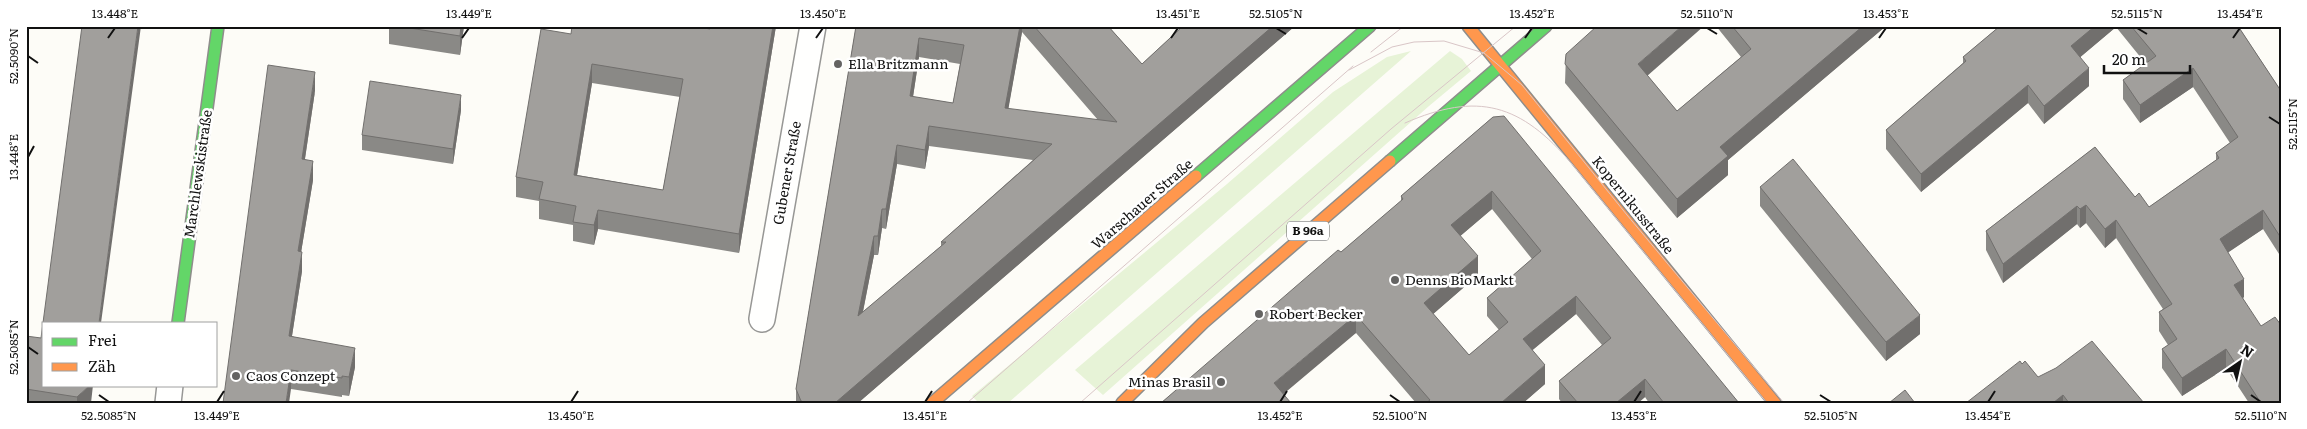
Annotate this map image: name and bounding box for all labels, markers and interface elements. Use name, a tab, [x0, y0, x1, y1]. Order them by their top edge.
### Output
text: 13.448°E	[92, 4, 139, 22]
text: 13.449°E	[446, 4, 492, 22]
text: 13.450°E	[800, 4, 846, 22]
text: 13.451°E	[1156, 4, 1200, 22]
text: 52.5105°N	[1249, 4, 1303, 22]
text: 13.452°E	[1509, 4, 1555, 22]
text: 52.5110°N	[1681, 4, 1733, 22]
text: 13.453°E	[1863, 4, 1909, 22]
text: 52.5115°N	[2111, 4, 2163, 22]
text: 13.454°E	[2217, 4, 2263, 22]
text: 52.5090°N	[4, 28, 22, 84]
scale bar	[2104, 42, 2191, 74]
text: 20 m	[2112, 47, 2146, 70]
place label: Ella Britzmann	[848, 53, 949, 73]
marker: Ella Britzmann	[832, 58, 844, 70]
text: 52.5115°N	[2283, 98, 2301, 150]
street label: Marchlewskistraße	[178, 108, 216, 239]
street label: Gubener Straße	[767, 119, 805, 226]
text: 13.448°E	[4, 133, 22, 180]
street label: Kopernikusstraße	[1588, 151, 1680, 258]
street label: Warschauer Straße	[1086, 153, 1196, 253]
road number: B 96a	[1287, 222, 1329, 240]
place label: Denns BioMarkt	[1405, 269, 1514, 289]
marker: Denns BioMarkt	[1389, 274, 1401, 286]
place label: Robert Becker	[1269, 303, 1363, 323]
marker: Robert Becker	[1253, 308, 1265, 320]
text: 52.5085°N	[4, 319, 22, 375]
legend	[42, 322, 218, 386]
text: Frei	[88, 328, 117, 351]
north arrow	[2214, 336, 2264, 386]
text: N	[2237, 339, 2258, 362]
text: Zäh	[88, 354, 116, 377]
place label: Caos Conzept	[246, 365, 336, 385]
marker: Caos Conzept	[230, 370, 242, 382]
place label: Minas Brasil	[1128, 371, 1211, 391]
marker: Minas Brasil	[1215, 376, 1227, 388]
text: 52.5085°N	[81, 406, 137, 424]
text: 13.449°E	[194, 406, 240, 424]
text: 13.450°E	[548, 406, 594, 424]
text: 13.451°E	[903, 406, 947, 424]
text: 13.452°E	[1257, 406, 1303, 424]
text: 52.5100°N	[1373, 406, 1427, 424]
text: 13.453°E	[1611, 406, 1657, 424]
text: 52.5105°N	[1804, 406, 1858, 424]
text: 13.454°E	[1965, 406, 2011, 424]
text: 52.5110°N	[2235, 406, 2287, 424]

